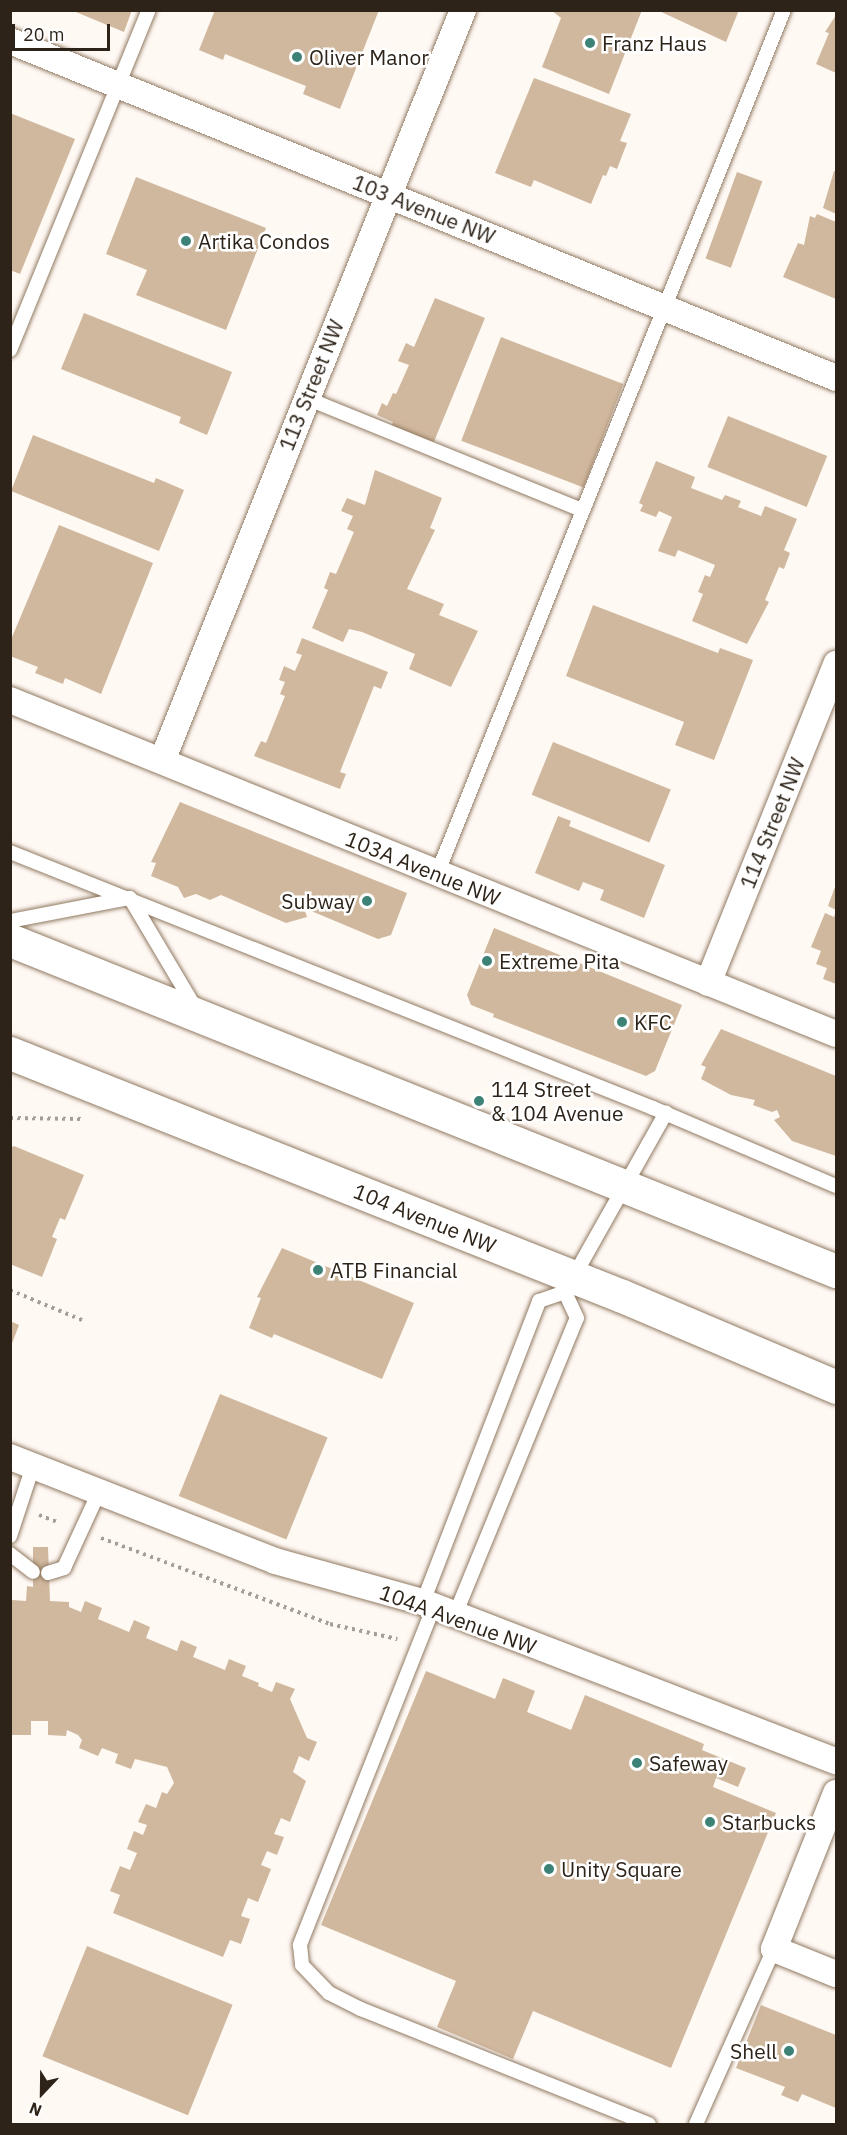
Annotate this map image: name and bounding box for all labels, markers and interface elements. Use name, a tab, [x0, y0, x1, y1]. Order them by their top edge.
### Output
scale bar	[15, 12, 112, 50]
text: 20 m	[23, 23, 65, 46]
place label: Franz Haus	[602, 30, 707, 56]
marker: Franz Haus	[583, 36, 597, 50]
place label: Oliver Manor	[309, 44, 429, 70]
marker: Oliver Manor	[290, 50, 304, 64]
street label: 103 Avenue NW	[349, 169, 499, 249]
place label: Artika Condos	[198, 228, 330, 254]
marker: Artika Condos	[179, 234, 193, 248]
street label: 113 Street NW	[273, 316, 349, 454]
street label: 114 Street NW	[734, 754, 810, 892]
street label: 103A Avenue NW	[342, 825, 504, 911]
place label: Subway	[281, 888, 355, 914]
marker: Subway	[360, 894, 374, 908]
place label: Extreme Pita	[499, 948, 620, 974]
marker: Extreme Pita	[480, 954, 494, 968]
place label: KFC	[634, 1009, 672, 1035]
marker: KFC	[615, 1015, 629, 1029]
place label: 114 Street & 104 Avenue	[491, 1076, 623, 1126]
marker: 114 Street & 104 Avenue	[472, 1094, 486, 1108]
street label: 104 Avenue NW	[350, 1178, 500, 1258]
place label: ATB Financial	[330, 1257, 458, 1283]
marker: ATB Financial	[311, 1263, 325, 1277]
street label: 104A Avenue NW	[376, 1579, 540, 1659]
place label: Safeway	[649, 1750, 728, 1776]
marker: Safeway	[630, 1756, 644, 1770]
place label: Starbucks	[722, 1809, 816, 1835]
marker: Starbucks	[703, 1815, 717, 1829]
place label: Unity Square	[561, 1856, 682, 1882]
marker: Unity Square	[542, 1862, 556, 1876]
place label: Shell	[730, 2038, 777, 2064]
marker: Shell	[782, 2044, 796, 2058]
north arrow	[12, 2063, 72, 2123]
text: N	[26, 2098, 44, 2121]

